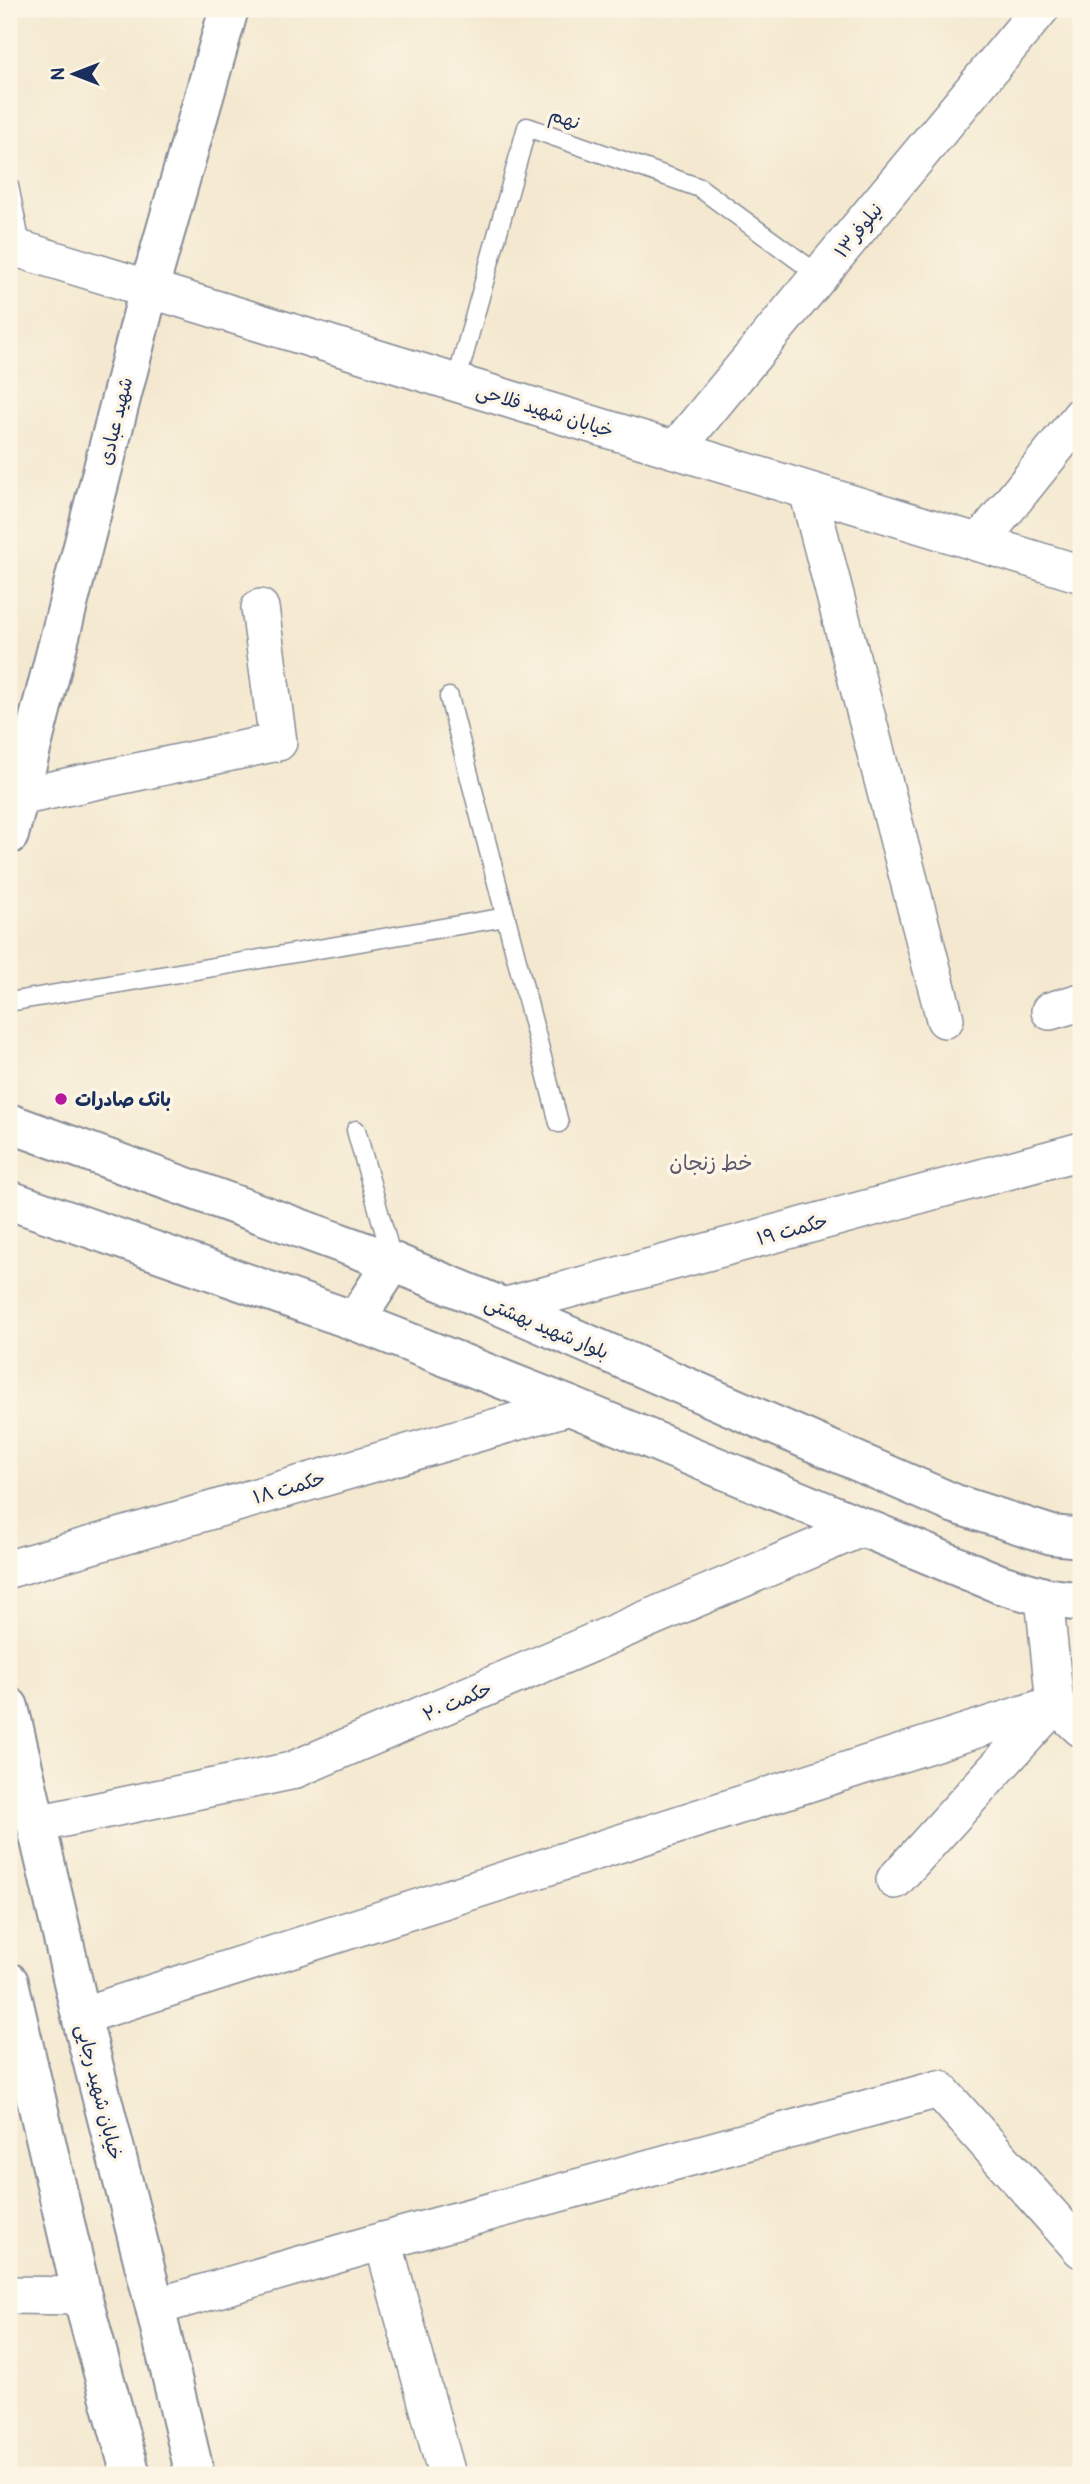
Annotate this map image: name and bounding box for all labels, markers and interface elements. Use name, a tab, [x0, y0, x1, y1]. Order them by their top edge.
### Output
north arrow	[38, 38, 108, 108]
text: N	[46, 67, 70, 80]
street label: نهم	[545, 103, 583, 137]
street label: نیلوفر۱۳	[829, 198, 888, 263]
street label: شهید عبادی	[93, 375, 138, 468]
street label: خیابان شهید فلاحی	[473, 379, 616, 443]
place label: بانک صادرات	[75, 1088, 171, 1112]
marker: بانک صادرات	[53, 1091, 69, 1107]
district label: خط زنجان	[669, 1150, 753, 1177]
street label: حکمت ۱۹	[754, 1209, 830, 1251]
street label: بلوار شهید بهشتی	[481, 1291, 612, 1365]
street label: حکمت ۱۸	[250, 1466, 328, 1510]
street label: حکمت ۲۰	[419, 1677, 496, 1727]
street label: خیابان شهید رجایی	[71, 2022, 128, 2163]

